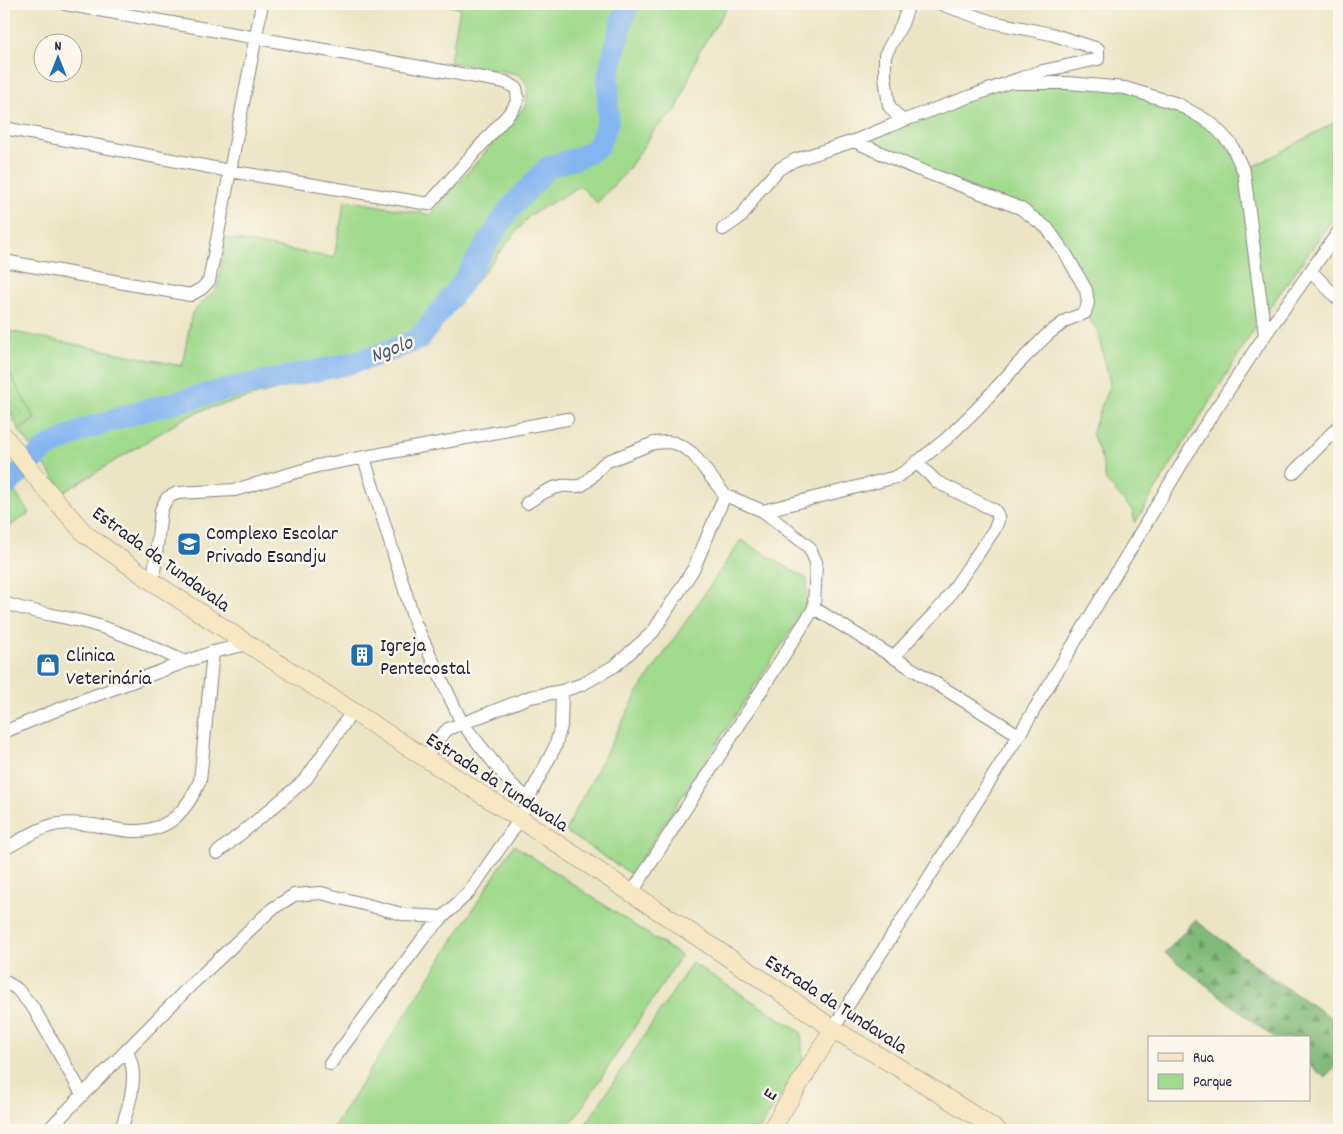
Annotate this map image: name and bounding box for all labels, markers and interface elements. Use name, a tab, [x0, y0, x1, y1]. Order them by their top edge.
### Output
north arrow	[32, 32, 82, 82]
text: N	[55, 37, 62, 57]
water label: Ngolo	[367, 328, 419, 373]
street label: Estrada da Tundavala	[85, 501, 236, 621]
place label: Complexo Escolar Privado Esandju	[206, 521, 339, 572]
school or university icon: Complexo Escolar Privado Esandju	[176, 531, 202, 557]
place label: Igreja Pentecostal	[380, 633, 470, 684]
building icon: Igreja Pentecostal	[349, 642, 375, 668]
place label: Clinica Veterinária	[66, 643, 152, 694]
shop icon: Clinica Veterinária	[35, 652, 61, 678]
street label: Estrada da Tundavala	[420, 727, 574, 840]
street label: Estrada da Tundavala	[759, 949, 913, 1062]
legend	[1148, 1036, 1310, 1102]
text: Rua	[1193, 1048, 1215, 1070]
text: Parque	[1193, 1072, 1233, 1094]
street label: E	[757, 1084, 786, 1107]

